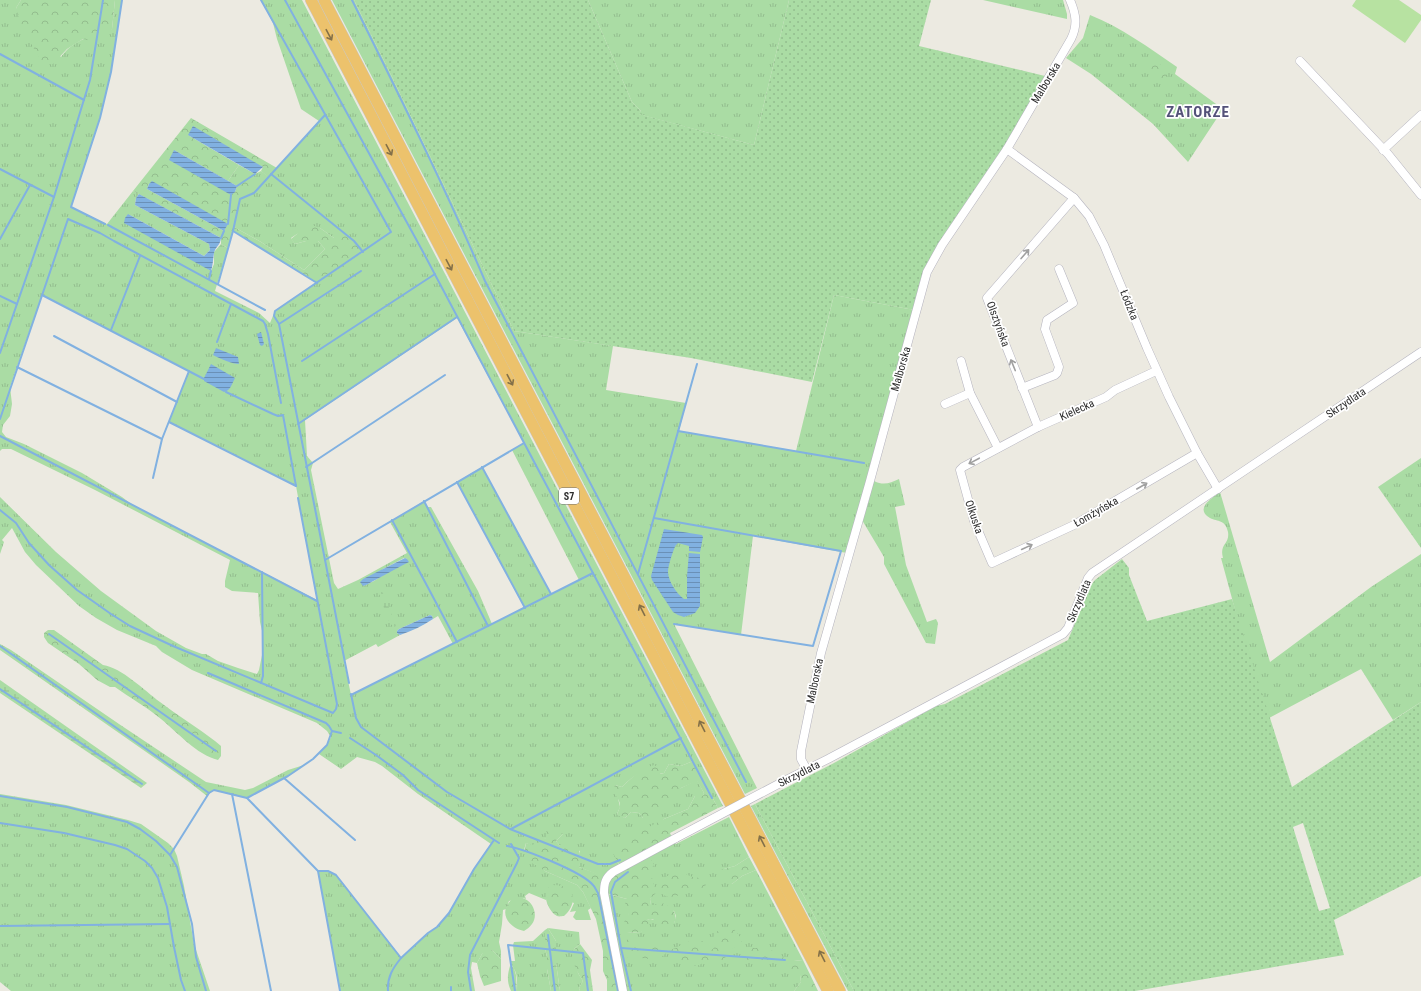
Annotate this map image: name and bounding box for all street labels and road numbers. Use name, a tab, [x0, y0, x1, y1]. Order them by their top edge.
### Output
street label: Malborska	[1029, 60, 1063, 106]
street label: Łódzka	[1117, 288, 1141, 322]
street label: Olsztyńska	[984, 300, 1012, 348]
street label: Malborska	[888, 345, 914, 393]
street label: Skrzydlata	[1324, 385, 1368, 421]
street label: Kielecka	[1058, 397, 1096, 423]
road number: S7	[559, 488, 579, 504]
street label: Łomżyńska	[1072, 494, 1120, 530]
street label: Olkuska	[962, 498, 986, 536]
street label: Skrzydlata	[1064, 578, 1094, 624]
street label: Malborska	[804, 657, 826, 705]
street label: Skrzydlata	[776, 758, 822, 790]

